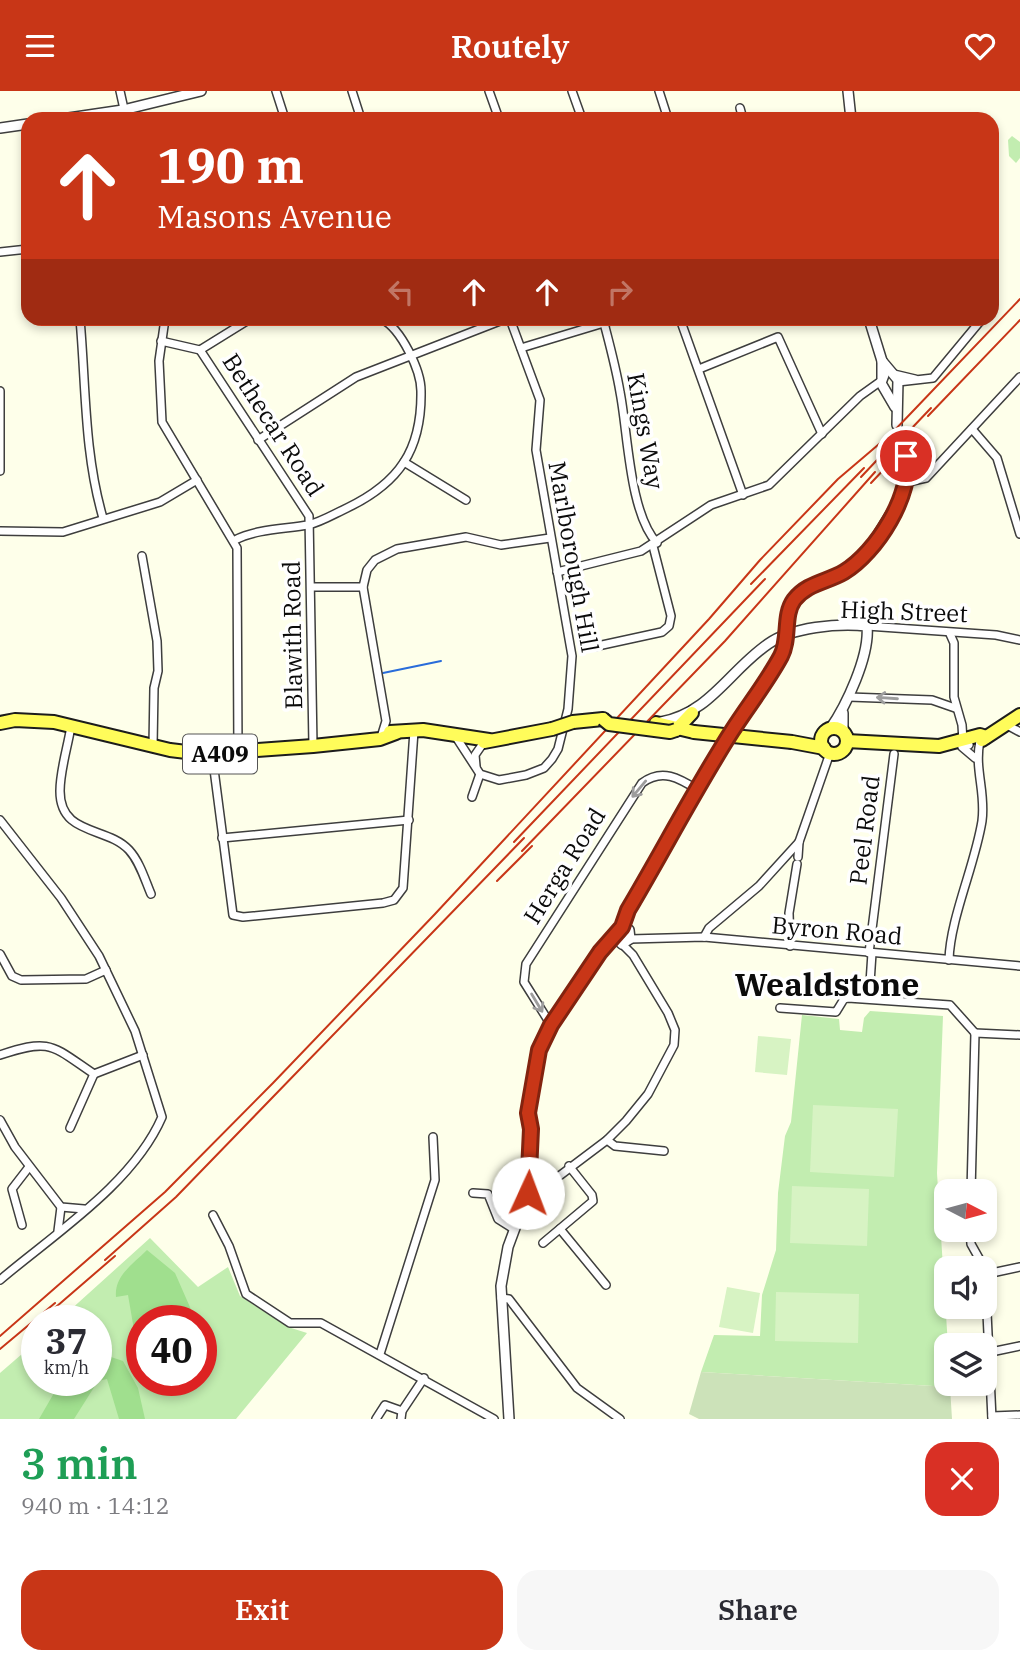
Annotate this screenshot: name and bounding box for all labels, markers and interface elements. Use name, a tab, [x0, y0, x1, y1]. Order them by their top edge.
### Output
text: Routely	[451, 25, 569, 67]
icon: menu	[21, 27, 59, 65]
icon: heart	[961, 27, 999, 65]
text: 190 m	[157, 133, 304, 196]
icon: ahead	[42, 140, 133, 231]
text: Masons Avenue	[157, 195, 392, 237]
icon: left	[382, 273, 420, 311]
icon: ahead	[455, 273, 493, 311]
icon: ahead	[528, 273, 566, 311]
icon: right	[601, 273, 639, 311]
street label: Bethecar Road	[216, 347, 332, 502]
street label: Kings Way	[620, 370, 672, 492]
pin	[876, 426, 936, 486]
icon: arrive	[887, 437, 925, 475]
street label: Marlborough Hill	[541, 459, 607, 655]
street label: Blawith Road	[275, 560, 309, 710]
street label: High Street	[840, 593, 968, 629]
one-way arrow	[876, 691, 899, 704]
road number: A409	[183, 734, 257, 773]
street label: Peel Road	[841, 773, 887, 887]
one-way arrow	[631, 780, 647, 798]
street label: Herga Road	[516, 801, 613, 930]
street label: Byron Road	[770, 908, 904, 952]
district label: Wealdstone	[735, 963, 919, 1005]
one-way arrow	[531, 993, 545, 1013]
position arrow	[491, 1156, 565, 1230]
north arrow	[934, 1179, 998, 1243]
map controls	[934, 1179, 997, 1396]
button: sound	[934, 1256, 997, 1319]
speed limit sign: 40	[126, 1305, 217, 1396]
text: 37	[45, 1318, 88, 1364]
button: layers	[934, 1333, 997, 1396]
text: km/h	[44, 1356, 89, 1379]
text: 3 min	[21, 1436, 138, 1491]
button: close	[925, 1442, 999, 1516]
text: 940 m · 14:12	[21, 1490, 170, 1520]
button: Exit	[21, 1570, 503, 1650]
button: Share	[517, 1570, 999, 1650]

